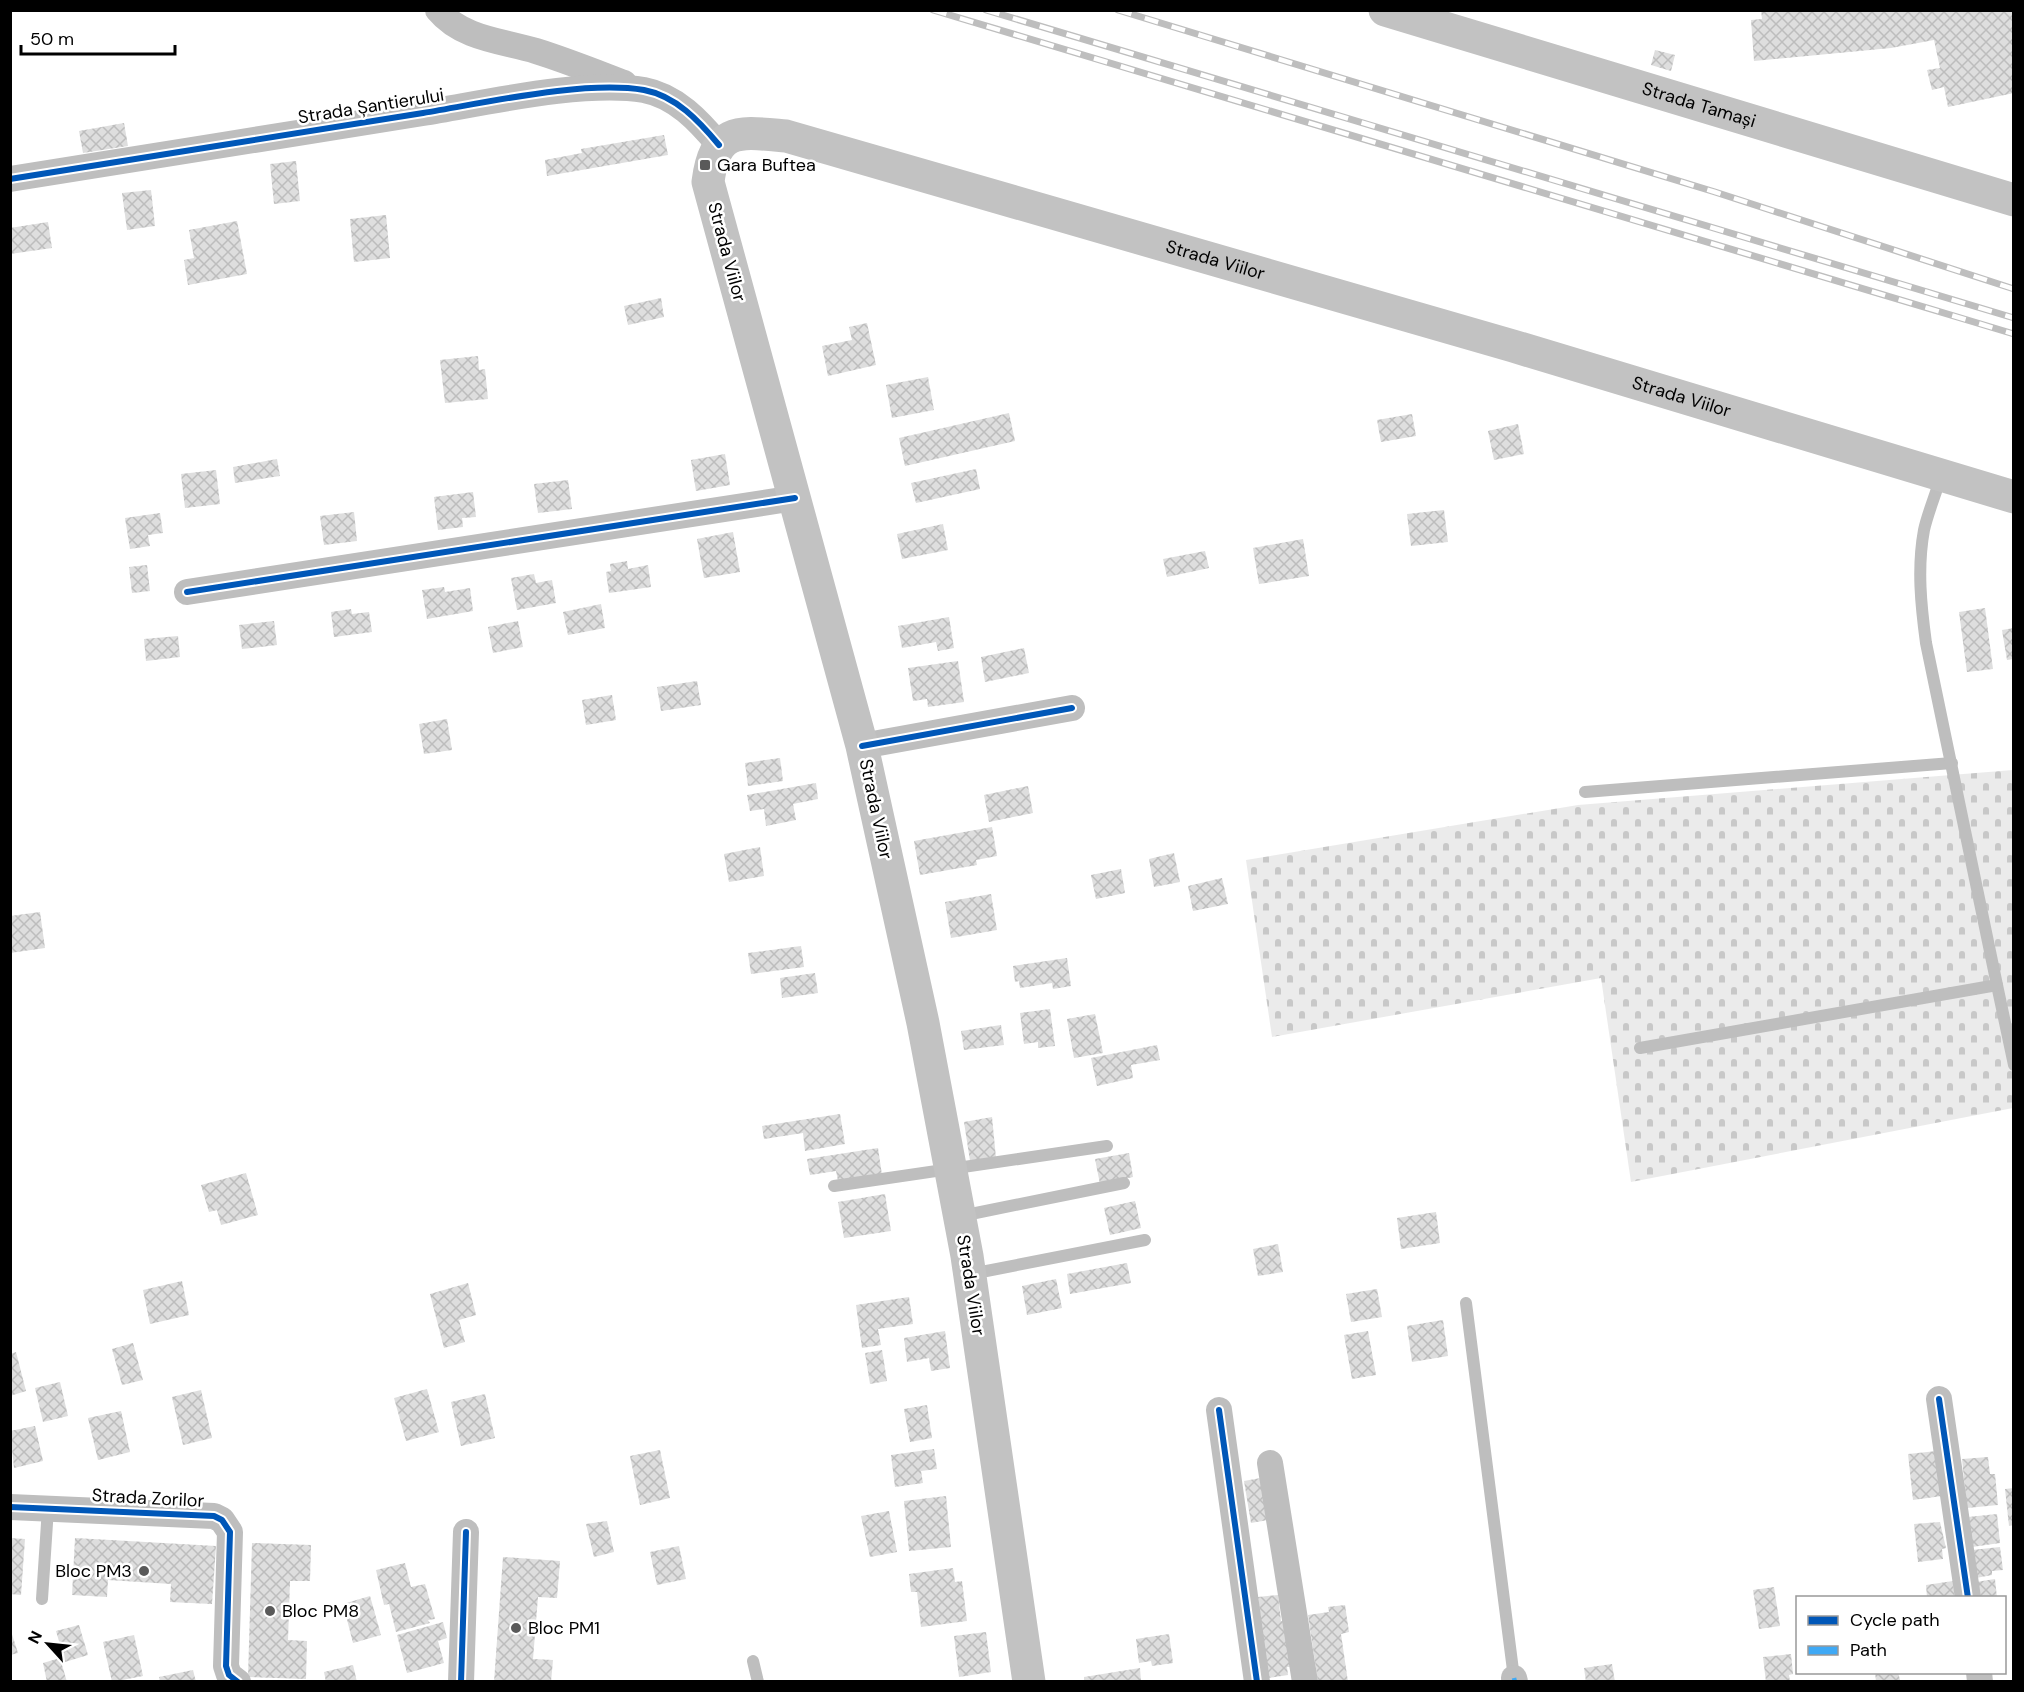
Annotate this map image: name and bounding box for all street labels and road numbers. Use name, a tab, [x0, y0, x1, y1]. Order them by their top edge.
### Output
street label: Strada Tamași	[1639, 76, 1759, 133]
street label: Strada Șantierului	[296, 83, 446, 129]
street label: Strada Viilor	[702, 200, 752, 305]
street label: Strada Viilor	[1163, 234, 1268, 286]
street label: Strada Viilor	[1629, 371, 1734, 423]
street label: Strada Viilor	[854, 757, 898, 862]
street label: Strada Viilor	[951, 1233, 991, 1338]
street label: Strada Zorilor	[91, 1483, 205, 1513]

